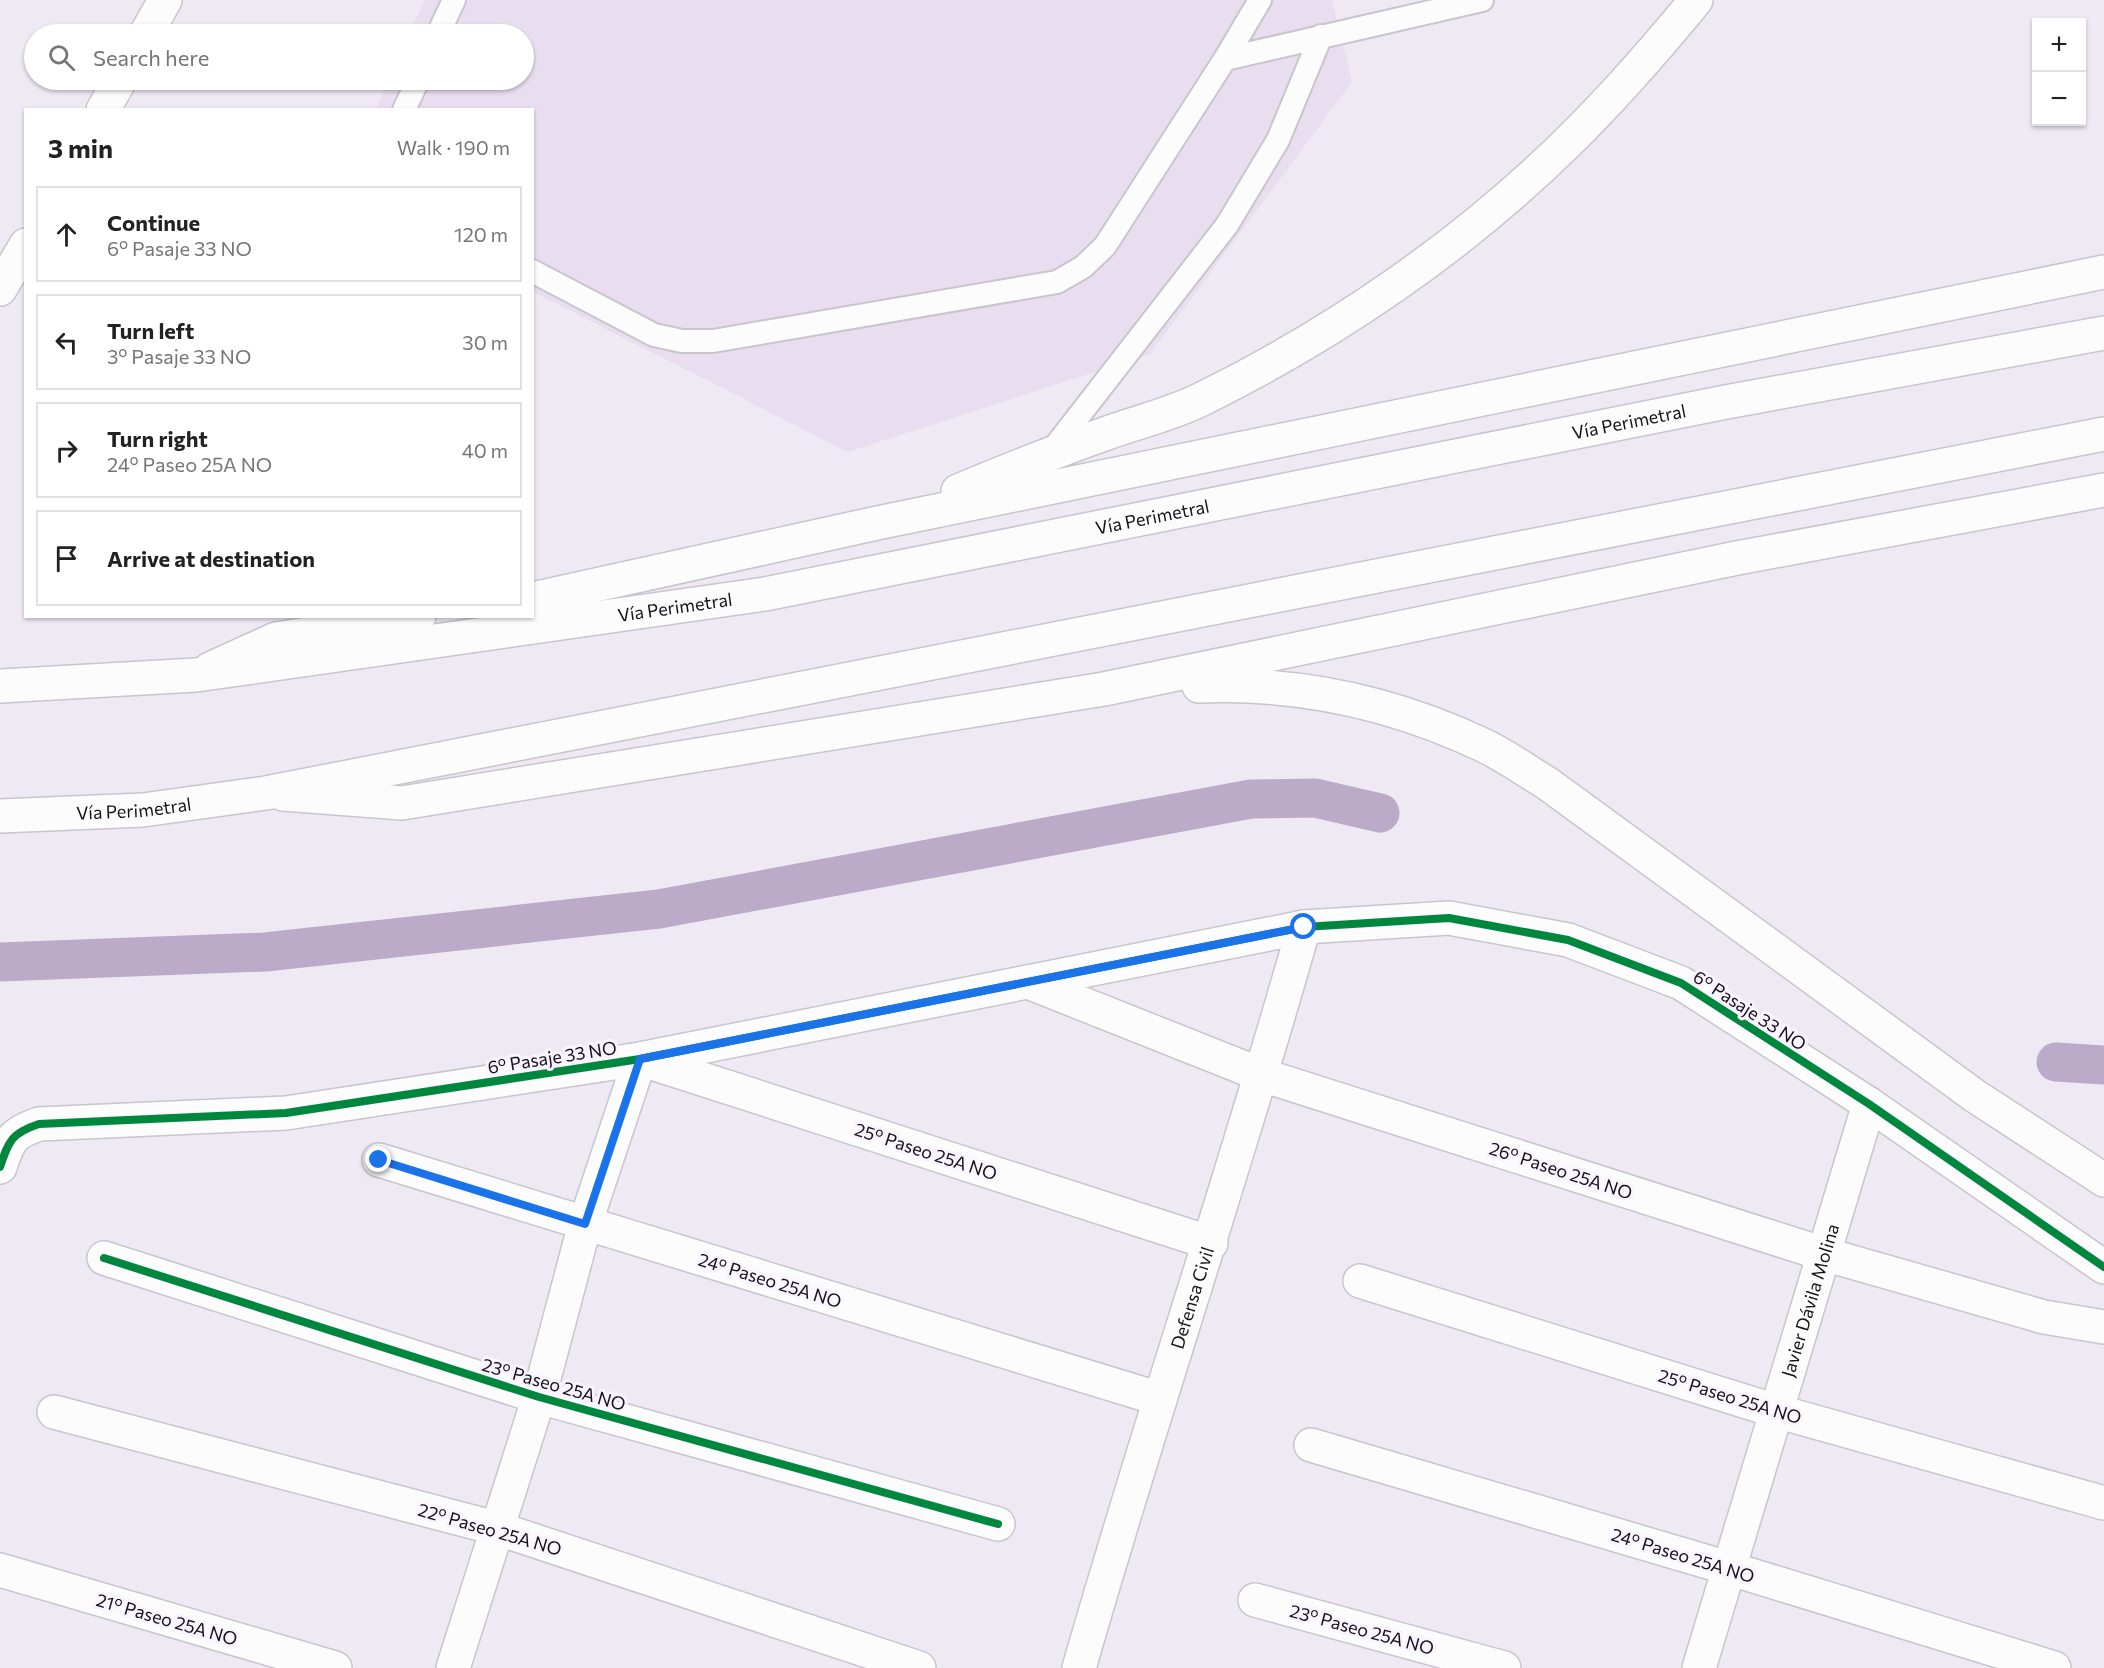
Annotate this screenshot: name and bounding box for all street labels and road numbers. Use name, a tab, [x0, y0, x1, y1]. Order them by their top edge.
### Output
street label: Vía Perimetral	[1570, 399, 1688, 444]
street label: Vía Perimetral	[1094, 495, 1211, 539]
street label: Vía Perimetral	[616, 588, 734, 626]
street label: Vía Perimetral	[76, 792, 193, 824]
street label: 6º Pasaje 33 NO	[1689, 965, 1811, 1055]
street label: 6º Pasaje 33 NO	[486, 1036, 618, 1078]
street label: 25º Paseo 25A NO	[852, 1118, 1000, 1184]
street label: 26º Paseo 25A NO	[1487, 1137, 1635, 1203]
street label: Javier Dávila Molina	[1776, 1221, 1843, 1380]
street label: Defensa Civil	[1165, 1244, 1218, 1352]
street label: 24º Paseo 25A NO	[696, 1248, 844, 1312]
street label: 23º Paseo 25A NO	[480, 1353, 628, 1415]
street label: 25º Paseo 25A NO	[1656, 1364, 1804, 1428]
street label: 22º Paseo 25A NO	[416, 1498, 564, 1560]
street label: 24º Paseo 25A NO	[1609, 1523, 1757, 1587]
street label: 21º Paseo 25A NO	[94, 1588, 240, 1650]
street label: 23º Paseo 25A NO	[1287, 1599, 1437, 1659]

